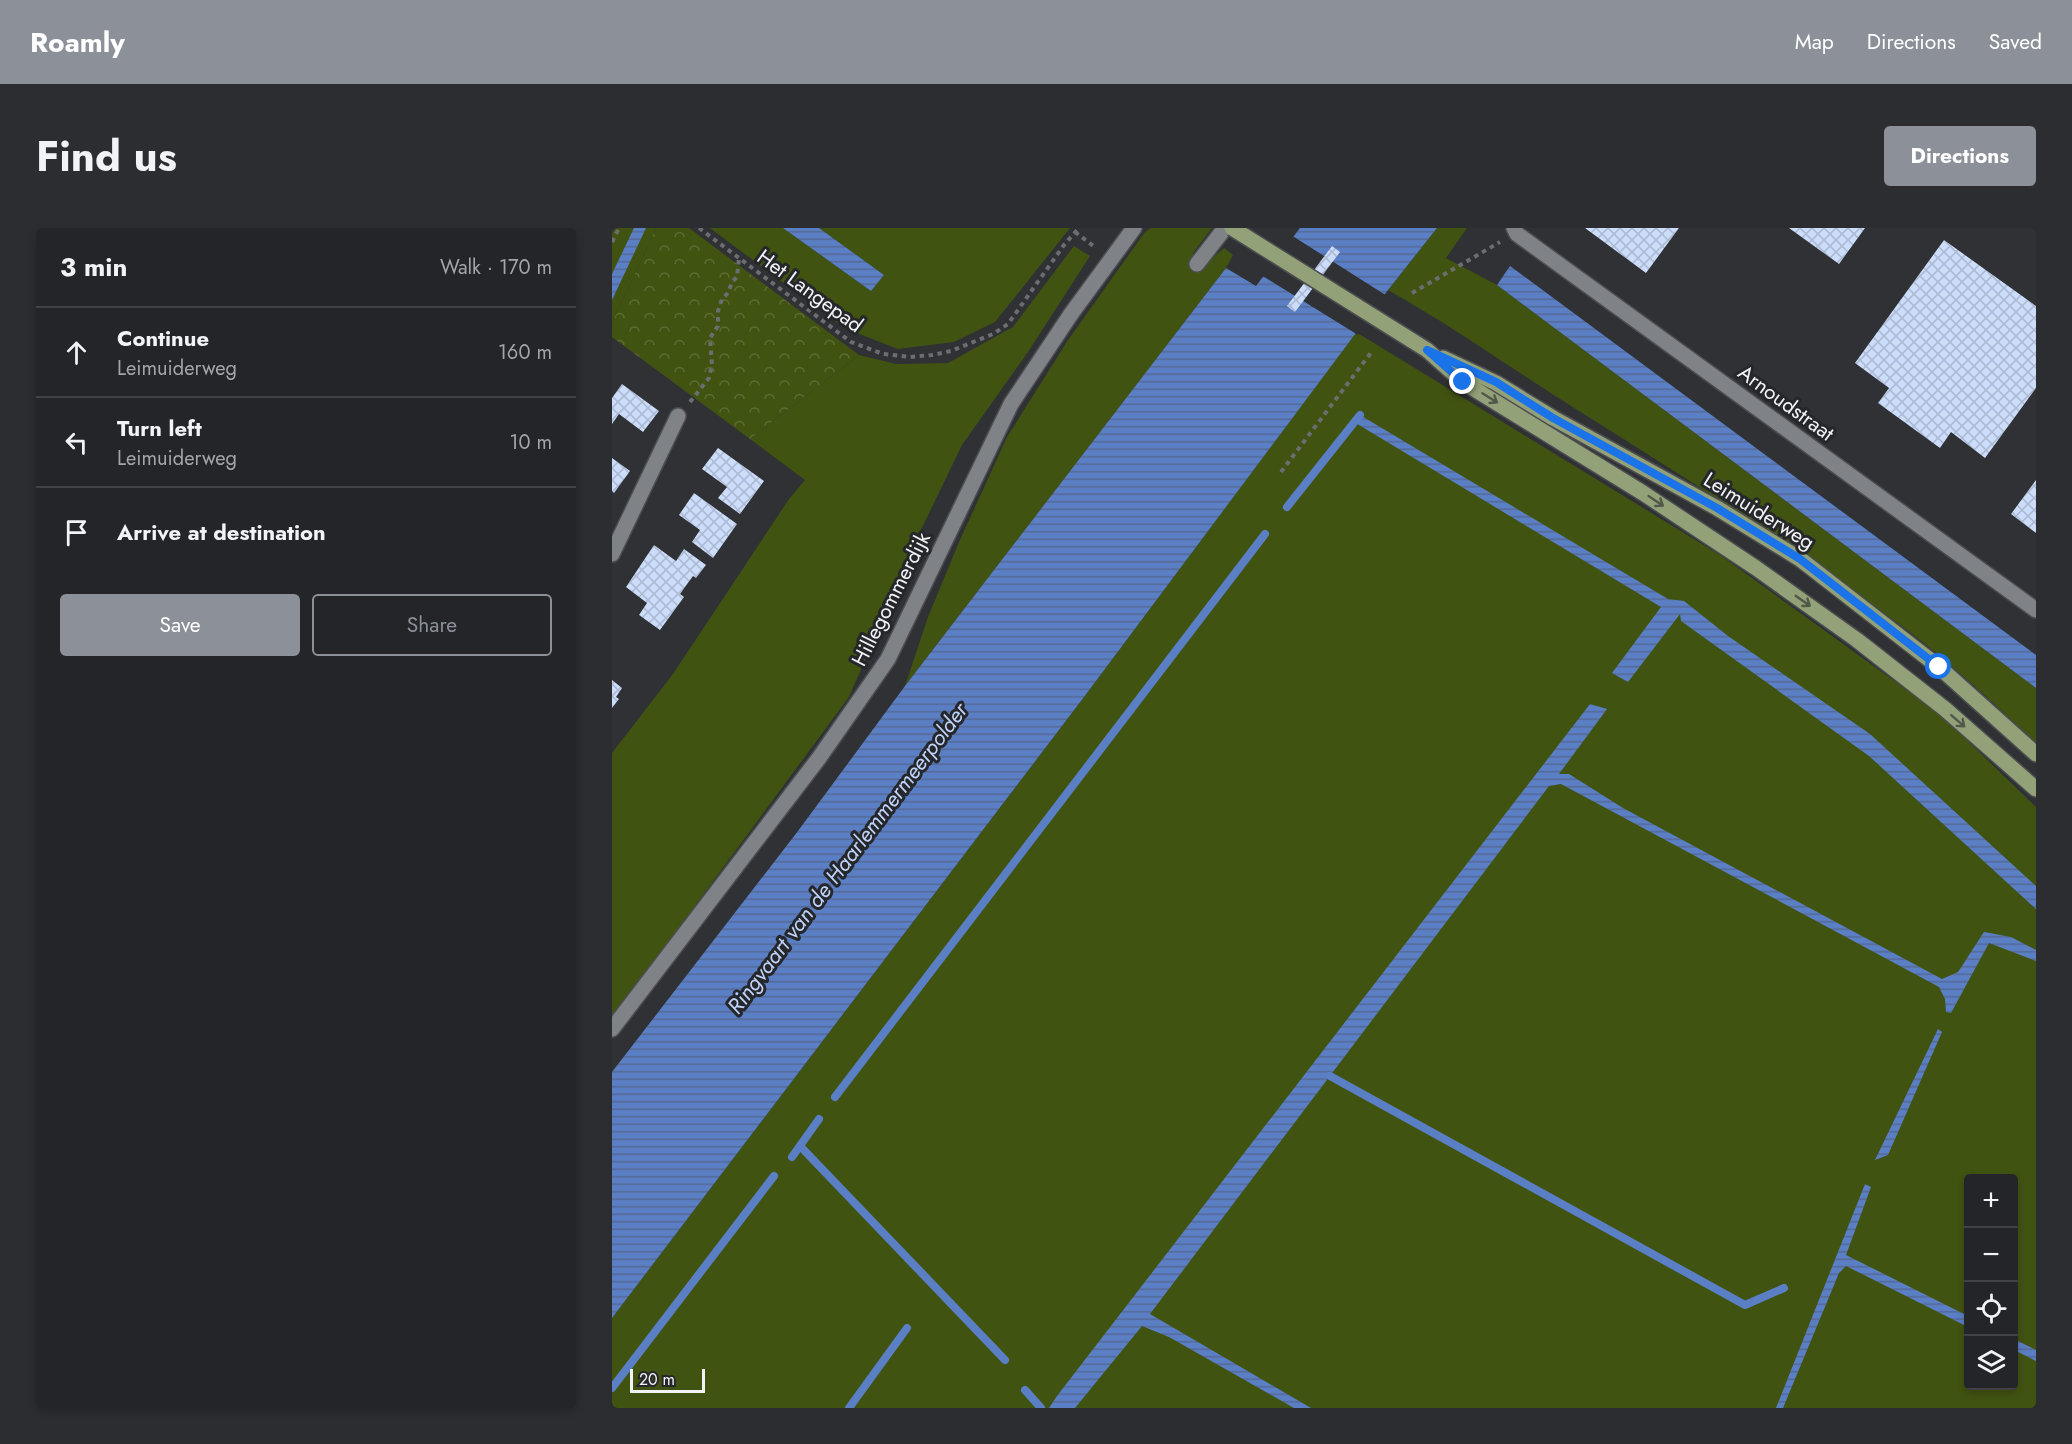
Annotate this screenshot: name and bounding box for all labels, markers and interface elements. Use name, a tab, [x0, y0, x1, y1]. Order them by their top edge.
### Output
text: Roamly	[30, 22, 125, 63]
text: Map	[1795, 27, 1834, 57]
text: Directions	[1867, 27, 1956, 57]
text: Saved	[1989, 27, 2042, 57]
text: Find us	[36, 126, 177, 187]
button: Directions	[1884, 126, 2036, 186]
street label: Het Langepad	[751, 242, 869, 340]
text: 3 min	[60, 248, 127, 286]
text: Walk · 170 m	[440, 253, 552, 282]
text: Continue	[117, 322, 209, 354]
icon: ahead	[60, 336, 93, 369]
text: 160 m	[498, 338, 552, 367]
text: Leimuiderweg	[117, 354, 237, 383]
street label: Arnoudstraat	[1732, 358, 1840, 448]
route end	[1449, 368, 1475, 394]
one-way arrow	[1481, 393, 1498, 405]
text: Turn left	[117, 412, 202, 444]
icon: left	[60, 426, 93, 459]
text: 10 m	[509, 428, 552, 457]
text: Leimuiderweg	[117, 444, 237, 473]
street label: Leimuiderweg	[1698, 465, 1820, 557]
one-way arrow	[1647, 495, 1663, 507]
icon: arrive	[60, 516, 93, 549]
text: Arrive at destination	[117, 516, 326, 548]
street label: Hillegommerdijk	[844, 526, 938, 671]
button: Save	[60, 594, 300, 656]
button: Share	[312, 594, 552, 656]
one-way arrow	[1795, 595, 1811, 607]
route start	[1925, 653, 1951, 679]
water label: Ringvaart van de Haarlemmermeerpolder	[719, 694, 976, 1020]
one-way arrow	[1950, 714, 1965, 728]
map controls	[1964, 1174, 2018, 1390]
button: +	[1964, 1174, 2018, 1228]
button: −	[1964, 1228, 2018, 1282]
button: locate	[1964, 1282, 2018, 1336]
button: layers	[1964, 1336, 2018, 1390]
scale bar	[630, 1366, 705, 1394]
text: 20 m	[639, 1368, 675, 1391]

